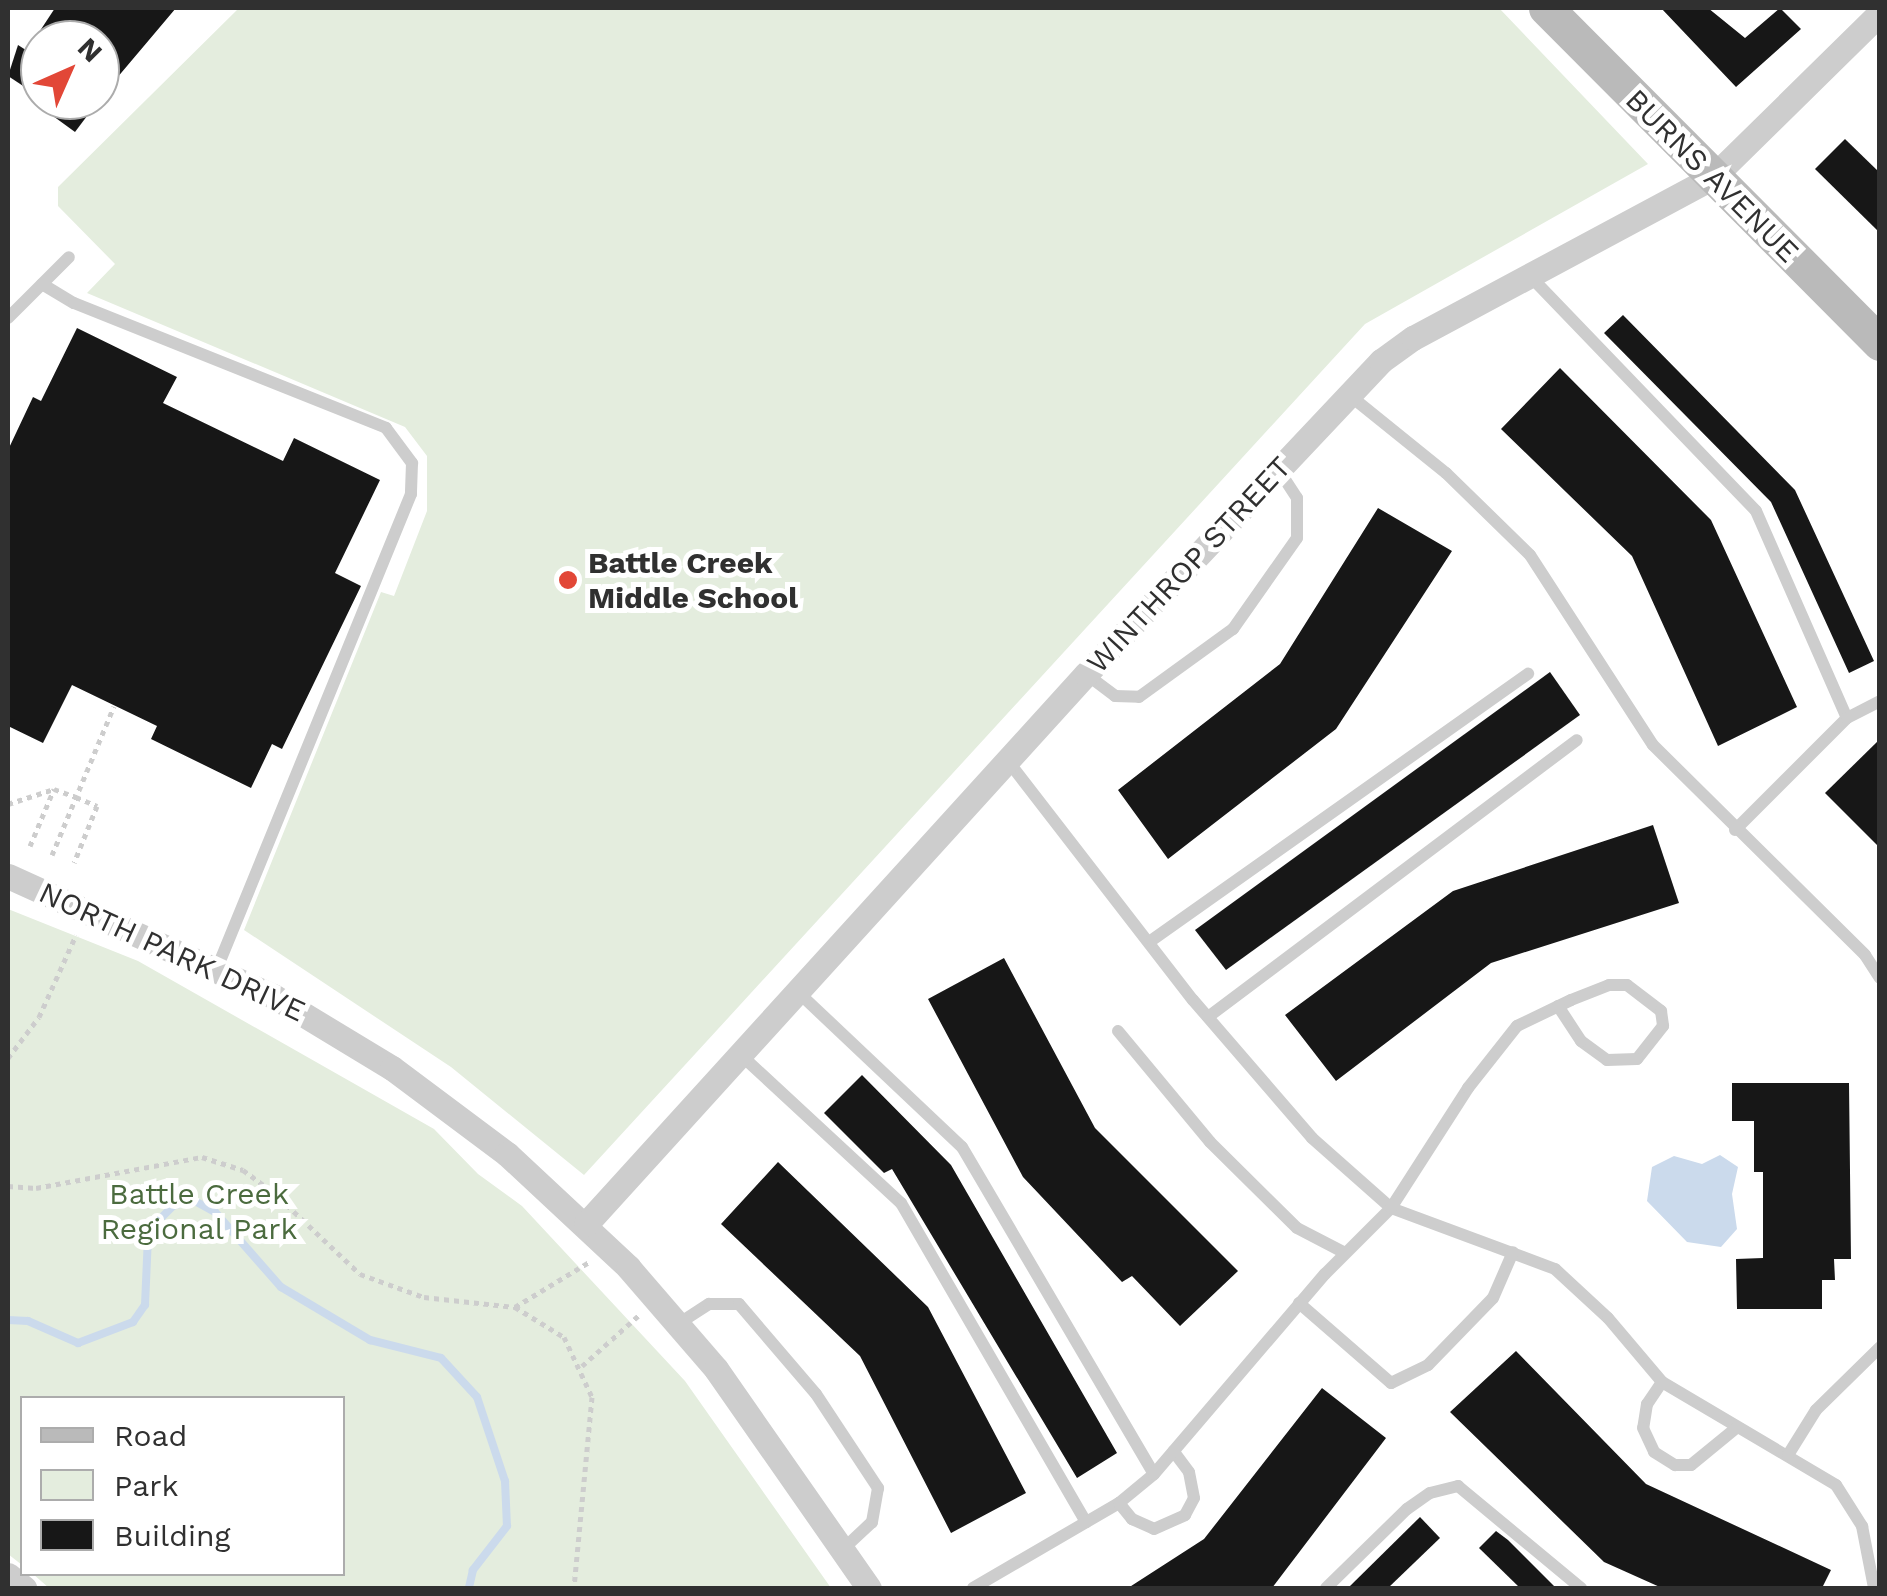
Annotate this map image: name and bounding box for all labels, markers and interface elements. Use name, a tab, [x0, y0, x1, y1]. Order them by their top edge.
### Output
north arrow	[20, 20, 120, 120]
text: N	[71, 31, 109, 69]
street label: BURNS AVENUE	[1618, 82, 1806, 270]
street label: WINTHROP STREET	[1079, 449, 1299, 681]
place label: Battle Creek Middle School	[588, 545, 798, 616]
marker: Battle Creek Middle School	[557, 569, 579, 591]
street label: NORTH PARK DRIVE	[33, 874, 311, 1030]
park label: Battle Creek Regional Park	[100, 1176, 298, 1246]
legend	[20, 1396, 345, 1576]
text: Road	[114, 1418, 187, 1453]
text: Park	[114, 1468, 179, 1503]
text: Building	[114, 1518, 231, 1553]

